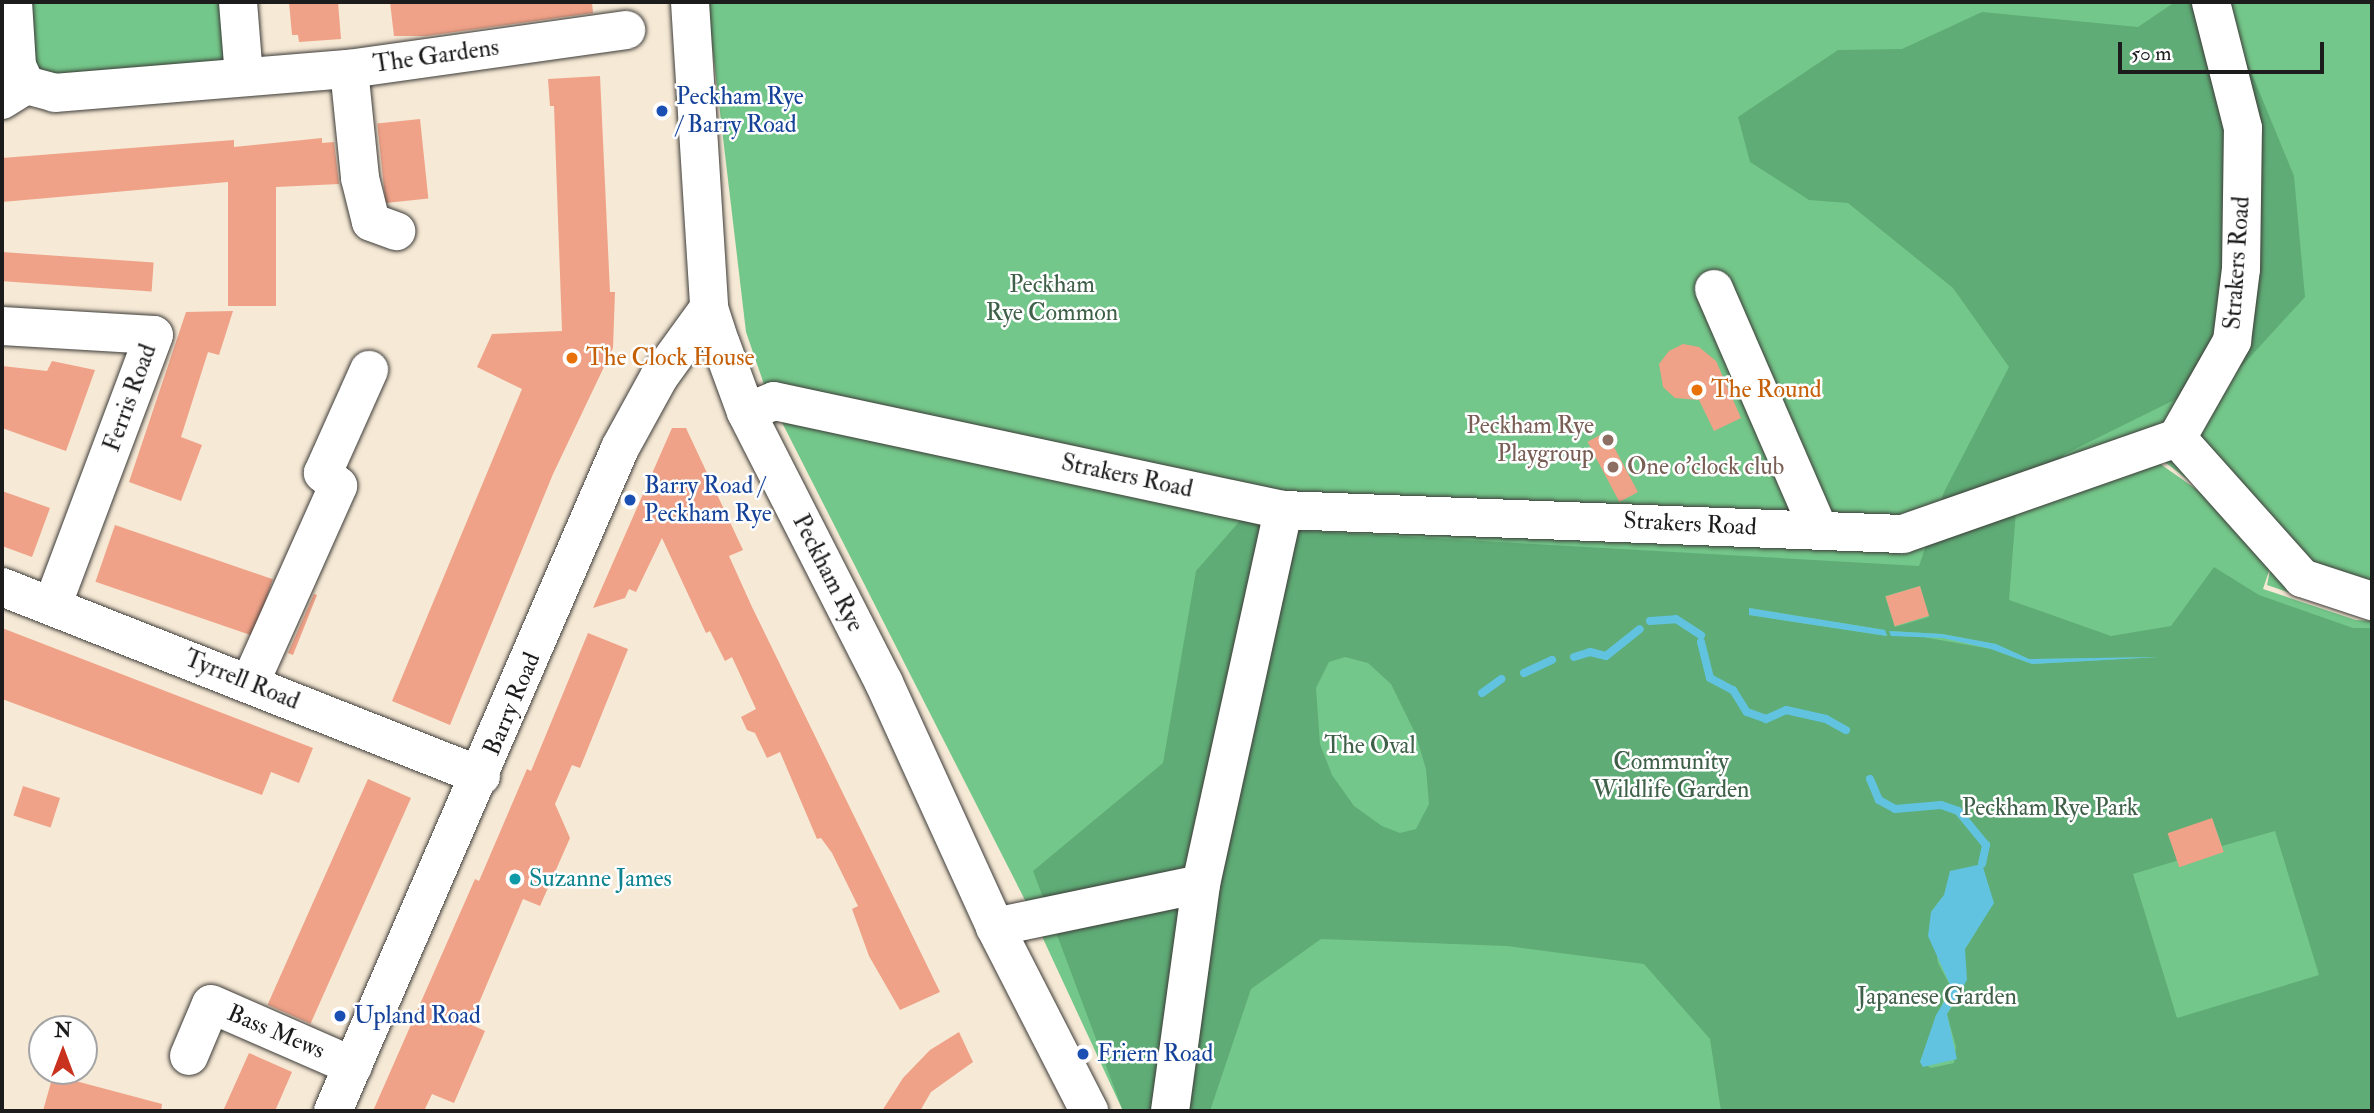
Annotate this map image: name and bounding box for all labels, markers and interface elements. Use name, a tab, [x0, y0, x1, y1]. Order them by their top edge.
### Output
scale bar	[2122, 28, 2328, 72]
street label: The Gardens	[371, 33, 501, 79]
text: 50 m	[2131, 40, 2172, 67]
place label: Peckham Rye / Barry Road	[676, 83, 804, 139]
marker: Peckham Rye / Barry Road	[654, 103, 670, 119]
street label: Strakers Road	[2218, 195, 2256, 331]
park label: Peckham Rye Common	[986, 271, 1118, 327]
street label: Ferris Road	[97, 340, 163, 456]
place label: The Clock House	[586, 344, 754, 372]
marker: The Clock House	[564, 350, 580, 366]
place label: The Round	[1711, 376, 1822, 404]
marker: The Round	[1689, 382, 1705, 398]
place label: Peckham Rye Playgroup	[1466, 412, 1594, 468]
marker: Peckham Rye Playgroup	[1600, 432, 1616, 448]
street label: Strakers Road	[1059, 448, 1195, 504]
place label: One o'clock club	[1627, 453, 1784, 481]
marker: One o'clock club	[1605, 459, 1621, 475]
place label: Barry Road / Peckham Rye	[644, 472, 772, 528]
marker: Barry Road / Peckham Rye	[622, 492, 638, 508]
street label: Strakers Road	[1623, 506, 1757, 542]
street label: Peckham Rye	[786, 510, 870, 636]
street label: Tyrrell Road	[180, 644, 304, 716]
street label: Barry Road	[477, 648, 547, 760]
park label: The Oval	[1324, 732, 1416, 760]
park label: Community Wildlife Garden	[1593, 748, 1749, 804]
park label: Peckham Rye Park	[1962, 794, 2138, 822]
place label: Suzanne James	[529, 865, 672, 893]
marker: Suzanne James	[507, 871, 523, 887]
park label: Japanese Garden	[1857, 983, 2017, 1011]
street label: Bass Mews	[223, 999, 329, 1065]
place label: Upland Road	[354, 1002, 481, 1030]
marker: Upland Road	[332, 1008, 348, 1024]
north arrow	[28, 1015, 98, 1085]
text: N	[54, 1019, 72, 1043]
place label: Friern Road	[1097, 1040, 1213, 1068]
marker: Friern Road	[1075, 1046, 1091, 1062]

